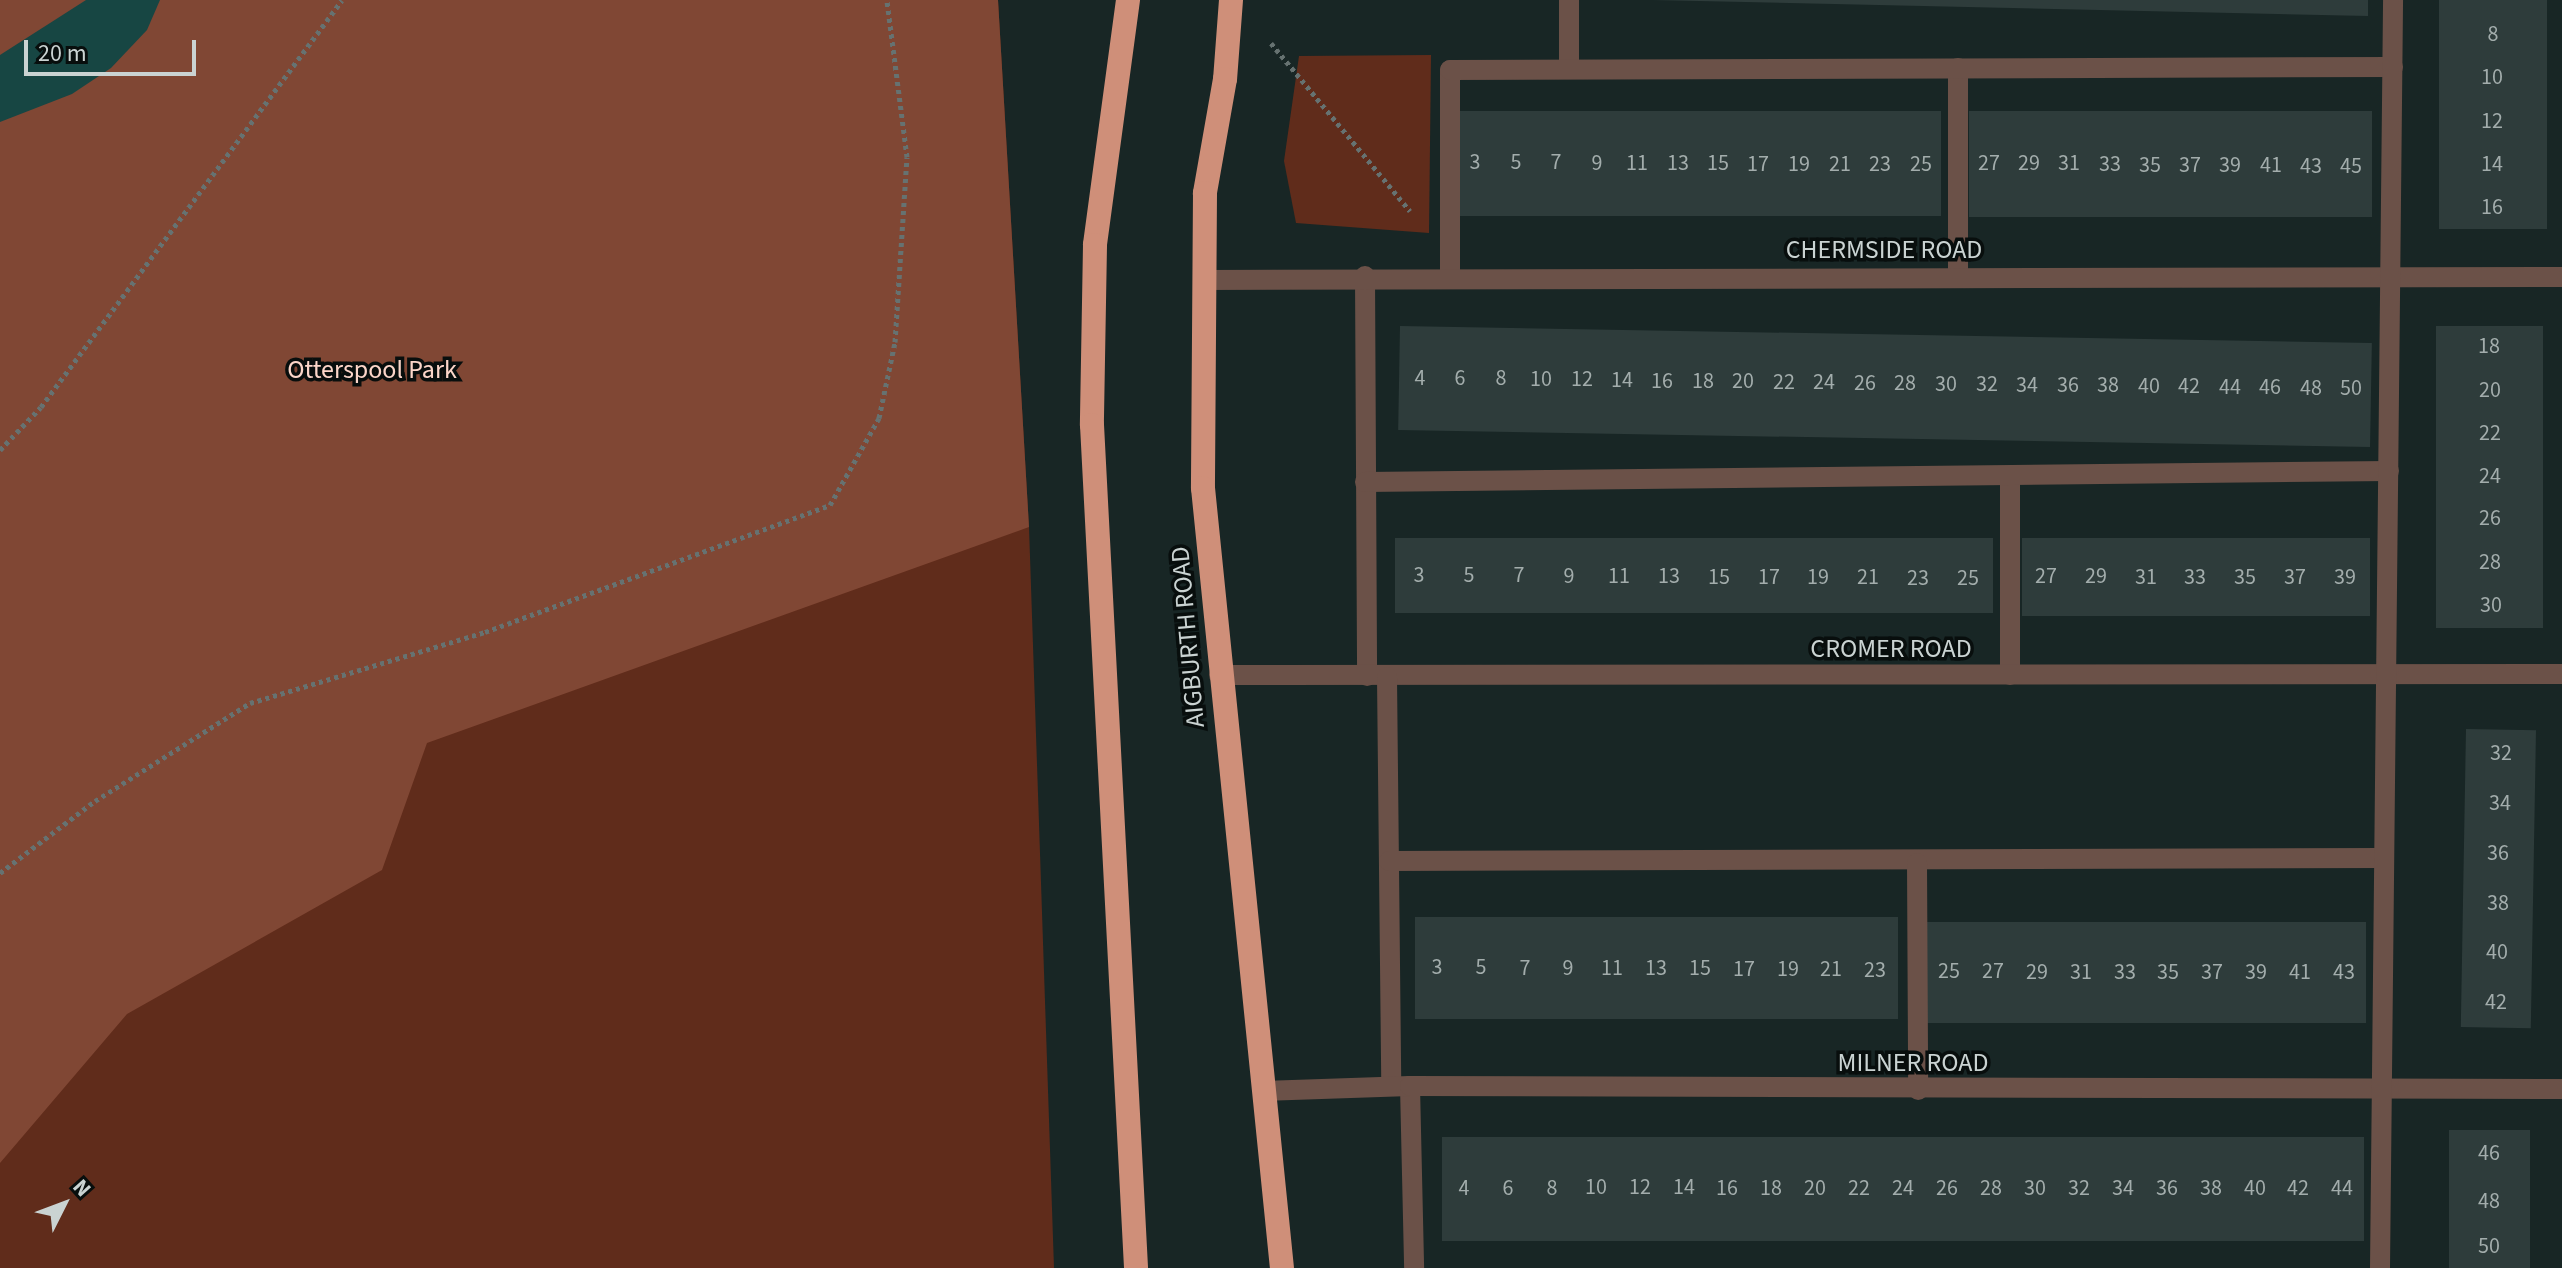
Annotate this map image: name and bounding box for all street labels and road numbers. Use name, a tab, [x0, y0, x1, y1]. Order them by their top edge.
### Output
street label: CHERMSIDE ROAD	[1786, 234, 1982, 266]
street label: AIGBURTH ROAD	[1165, 545, 1211, 729]
street label: CROMER ROAD	[1810, 633, 1972, 665]
street label: MILNER ROAD	[1838, 1047, 1988, 1079]

